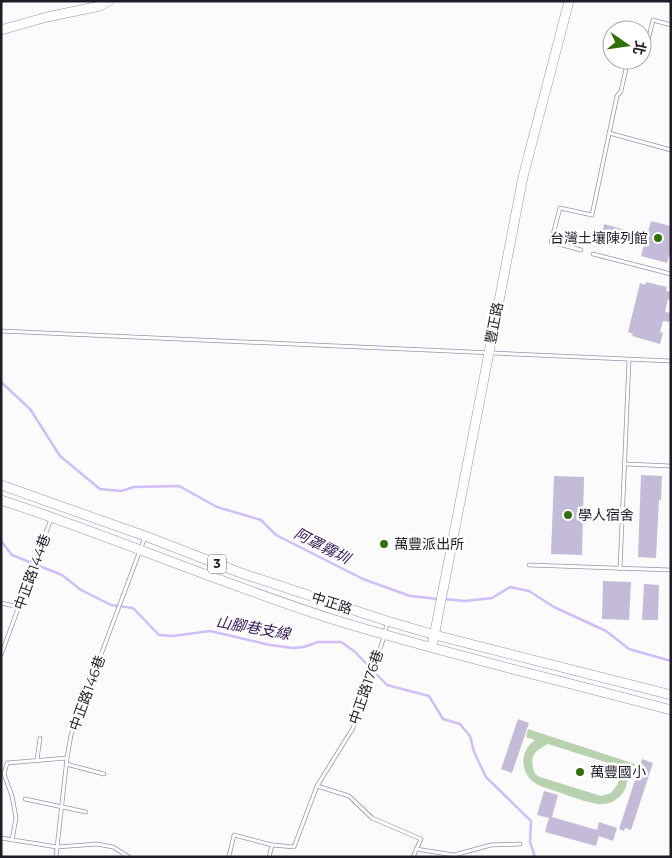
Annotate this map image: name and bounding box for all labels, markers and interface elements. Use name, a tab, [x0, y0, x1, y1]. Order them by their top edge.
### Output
north arrow	[602, 20, 652, 70]
text: 北	[629, 39, 650, 57]
place label: 台灣土壤陳列館	[550, 229, 648, 247]
marker: 台灣土壤陳列館	[652, 232, 664, 244]
street label: 豐正路	[481, 301, 507, 345]
place label: 學人宿舍	[578, 506, 634, 524]
marker: 學人宿舍	[562, 509, 574, 521]
water label: 阿罩霧圳	[291, 523, 355, 569]
street label: 中正路144巷	[10, 532, 54, 612]
place label: 萬豐派出所	[394, 535, 464, 553]
marker: 萬豐派出所	[378, 538, 390, 550]
road number: 3	[208, 554, 226, 574]
street label: 中正路	[309, 588, 355, 618]
water label: 山腳巷支線	[214, 612, 294, 644]
street label: 中正路176巷	[345, 647, 387, 727]
street label: 中正路146巷	[65, 653, 109, 733]
place label: 萬豐國小	[590, 763, 646, 781]
marker: 萬豐國小	[574, 766, 586, 778]

